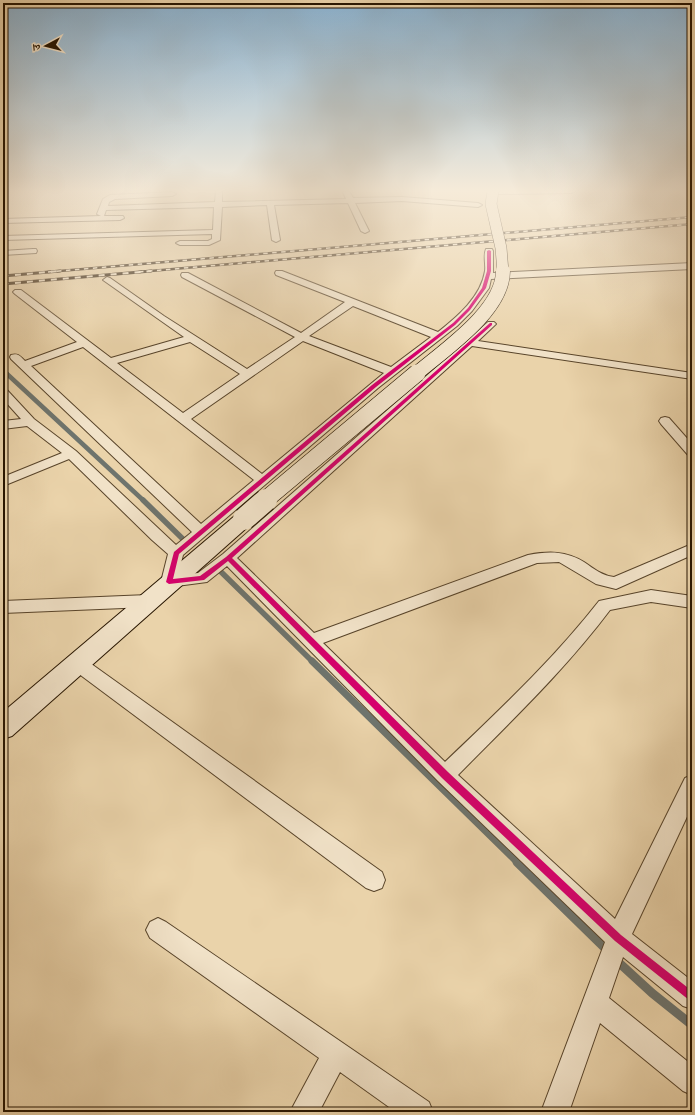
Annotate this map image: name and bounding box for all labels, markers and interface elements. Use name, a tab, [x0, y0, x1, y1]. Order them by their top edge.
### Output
north arrow	[26, 26, 66, 66]
text: उ	[29, 42, 44, 52]

